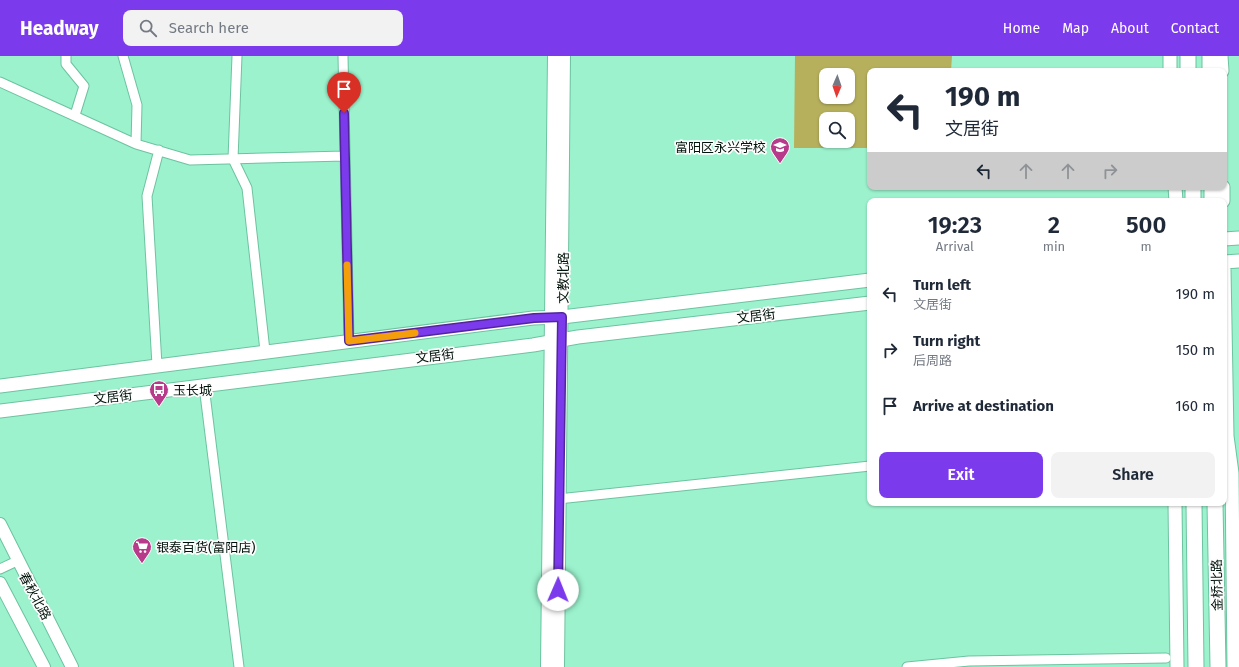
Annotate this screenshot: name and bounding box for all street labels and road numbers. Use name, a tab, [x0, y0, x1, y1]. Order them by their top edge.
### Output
street label: 文教北路	[556, 252, 571, 304]
street label: 文居街	[736, 306, 776, 326]
street label: 文居街	[415, 346, 455, 366]
street label: 文居街	[93, 387, 133, 407]
street label: 金桥北路	[1209, 559, 1225, 611]
street label: 春秋北路	[16, 570, 54, 622]

